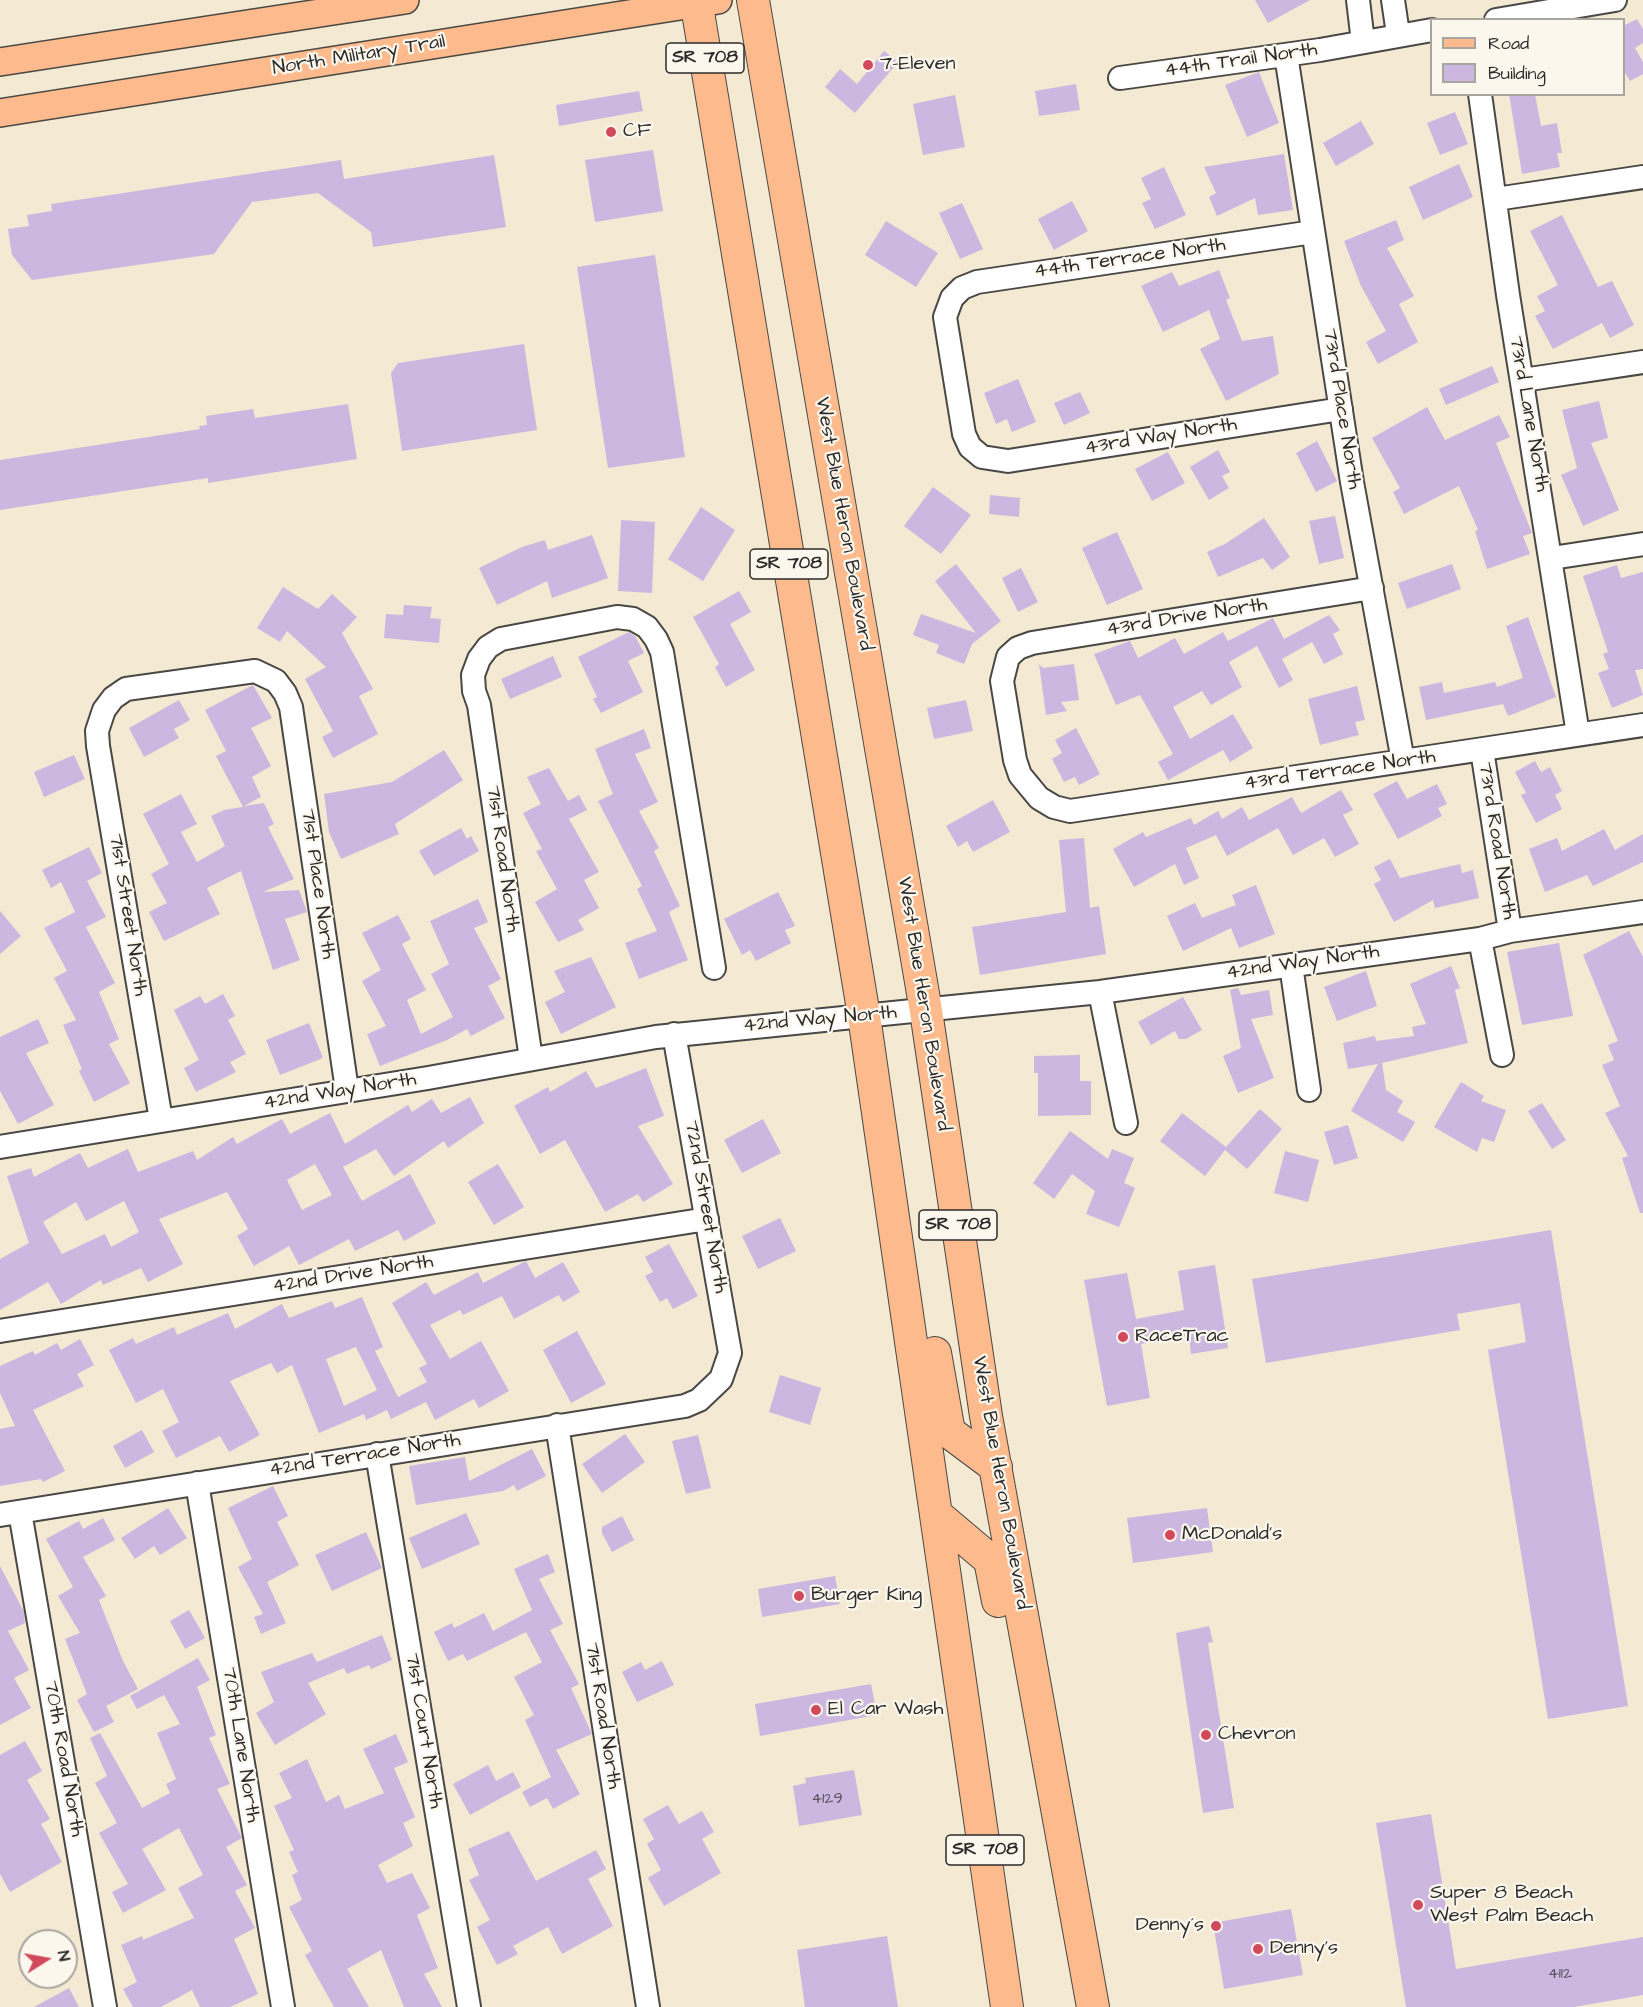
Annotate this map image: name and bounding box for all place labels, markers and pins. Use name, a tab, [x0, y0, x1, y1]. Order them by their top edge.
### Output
place label: 7-Eleven	[880, 53, 956, 77]
marker: 7-Eleven	[861, 58, 875, 72]
place label: CF	[623, 120, 651, 144]
marker: CF	[604, 125, 618, 139]
place label: RaceTrac	[1135, 1325, 1229, 1349]
marker: RaceTrac	[1116, 1330, 1130, 1344]
place label: McDonald's	[1182, 1523, 1282, 1547]
marker: McDonald's	[1163, 1528, 1177, 1542]
place label: Burger King	[811, 1584, 922, 1608]
marker: Burger King	[792, 1589, 806, 1603]
place label: El Car Wash	[828, 1698, 943, 1722]
marker: El Car Wash	[809, 1703, 823, 1717]
place label: Chevron	[1218, 1723, 1296, 1747]
marker: Chevron	[1199, 1728, 1213, 1742]
place label: Super 8 Beach West Palm Beach	[1430, 1882, 1593, 1929]
marker: Super 8 Beach West Palm Beach	[1411, 1898, 1425, 1912]
place label: Denny´s	[1136, 1914, 1204, 1938]
marker: Denny´s	[1209, 1919, 1223, 1933]
place label: Denny's	[1270, 1937, 1338, 1961]
marker: Denny's	[1251, 1942, 1265, 1956]

